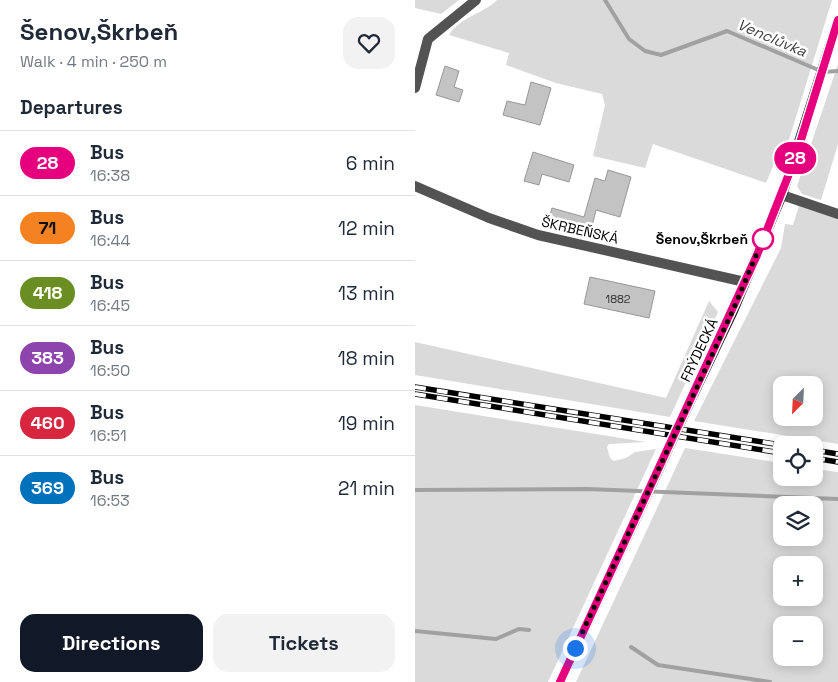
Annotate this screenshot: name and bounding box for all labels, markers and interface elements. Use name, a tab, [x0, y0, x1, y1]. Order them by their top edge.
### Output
water label: Venclůvka	[735, 14, 810, 61]
text: Šenov,Škrbeň	[20, 16, 178, 47]
button: heart	[343, 17, 395, 69]
text: Walk · 4 min · 250 m	[20, 51, 167, 72]
text: Departures	[20, 95, 123, 120]
text: Bus	[90, 140, 124, 165]
line badge: 28	[773, 142, 817, 174]
text: 28	[784, 146, 806, 169]
text: 28	[37, 151, 58, 174]
text: 6 min	[346, 151, 395, 176]
text: 16:38	[90, 165, 130, 186]
text: Bus	[90, 205, 124, 230]
street label: ŠKRBEŇSKÁ	[540, 212, 620, 248]
text: 71	[39, 216, 56, 239]
text: 12 min	[338, 216, 395, 241]
marker: Šenov,Škrbeň	[752, 228, 774, 250]
text: 16:44	[90, 230, 131, 251]
place label: Šenov,Škrbeň	[656, 230, 748, 248]
text: Bus	[90, 270, 124, 295]
text: 418	[33, 281, 62, 304]
text: 13 min	[338, 281, 395, 306]
house number: 1882	[606, 292, 631, 306]
text: 16:45	[90, 295, 130, 316]
street label: FRÝDECKÁ	[676, 315, 722, 385]
text: Bus	[90, 335, 124, 360]
text: 383	[31, 346, 64, 369]
text: 18 min	[338, 346, 395, 371]
text: 16:50	[90, 360, 130, 381]
north arrow	[773, 376, 823, 426]
map controls	[773, 376, 823, 666]
text: Bus	[90, 400, 124, 425]
text: 460	[30, 411, 65, 434]
text: 19 min	[338, 411, 395, 436]
text: 16:51	[90, 425, 127, 446]
button: locate	[773, 436, 823, 486]
text: Bus	[90, 465, 124, 490]
text: 369	[31, 476, 64, 499]
text: 21 min	[338, 476, 395, 501]
text: 16:53	[90, 490, 130, 511]
button: layers	[773, 496, 823, 546]
button: +	[773, 556, 823, 606]
button: Directions	[20, 614, 203, 672]
button: Tickets	[213, 614, 395, 672]
button: −	[773, 616, 823, 666]
your location	[563, 636, 588, 661]

